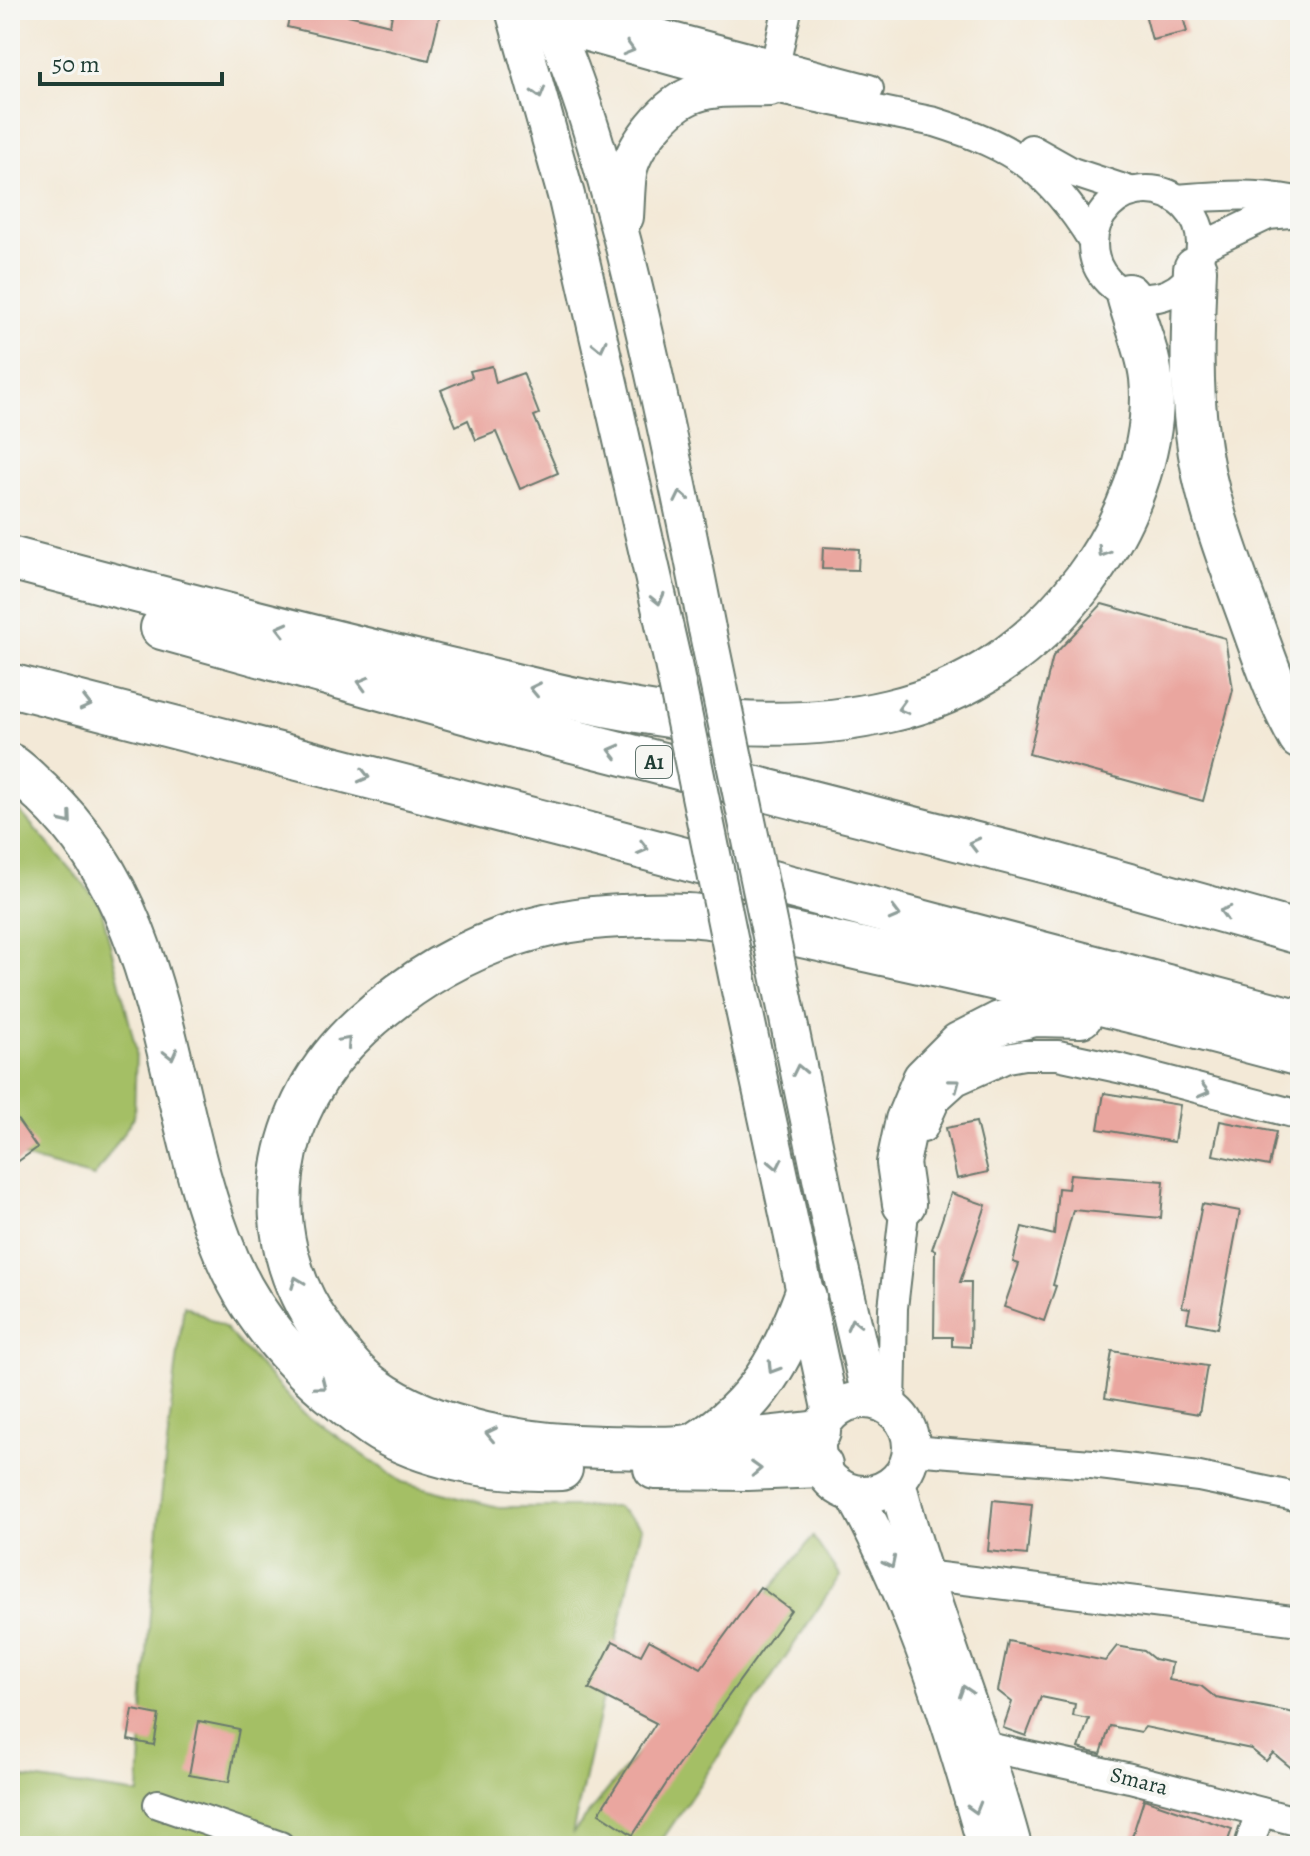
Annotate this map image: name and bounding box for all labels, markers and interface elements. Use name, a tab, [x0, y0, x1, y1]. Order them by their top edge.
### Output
scale bar	[40, 36, 222, 86]
one-way arrow	[621, 40, 635, 56]
text: 50 m	[52, 48, 100, 80]
one-way arrow	[530, 86, 546, 100]
one-way arrow	[591, 338, 608, 352]
one-way arrow	[673, 491, 690, 505]
one-way arrow	[1097, 543, 1113, 558]
one-way arrow	[649, 592, 666, 606]
one-way arrow	[276, 622, 290, 639]
one-way arrow	[356, 676, 370, 693]
one-way arrow	[529, 682, 542, 699]
one-way arrow	[78, 695, 92, 712]
one-way arrow	[896, 698, 910, 715]
one-way arrow	[607, 744, 621, 761]
road number: A1	[636, 746, 672, 778]
one-way arrow	[357, 767, 371, 784]
one-way arrow	[57, 809, 72, 824]
one-way arrow	[968, 836, 982, 853]
one-way arrow	[636, 839, 650, 855]
one-way arrow	[887, 905, 901, 922]
one-way arrow	[1218, 905, 1232, 921]
one-way arrow	[336, 1037, 351, 1051]
one-way arrow	[161, 1047, 178, 1060]
one-way arrow	[791, 1063, 808, 1077]
one-way arrow	[946, 1079, 960, 1093]
one-way arrow	[1196, 1081, 1210, 1098]
one-way arrow	[767, 1157, 784, 1170]
one-way arrow	[290, 1276, 307, 1290]
one-way arrow	[846, 1318, 863, 1332]
one-way arrow	[768, 1359, 783, 1374]
one-way arrow	[312, 1376, 327, 1390]
one-way arrow	[485, 1426, 499, 1443]
one-way arrow	[750, 1460, 763, 1477]
one-way arrow	[880, 1554, 896, 1569]
one-way arrow	[958, 1685, 974, 1699]
street label: Smara	[1107, 1759, 1172, 1803]
one-way arrow	[966, 1800, 982, 1814]

